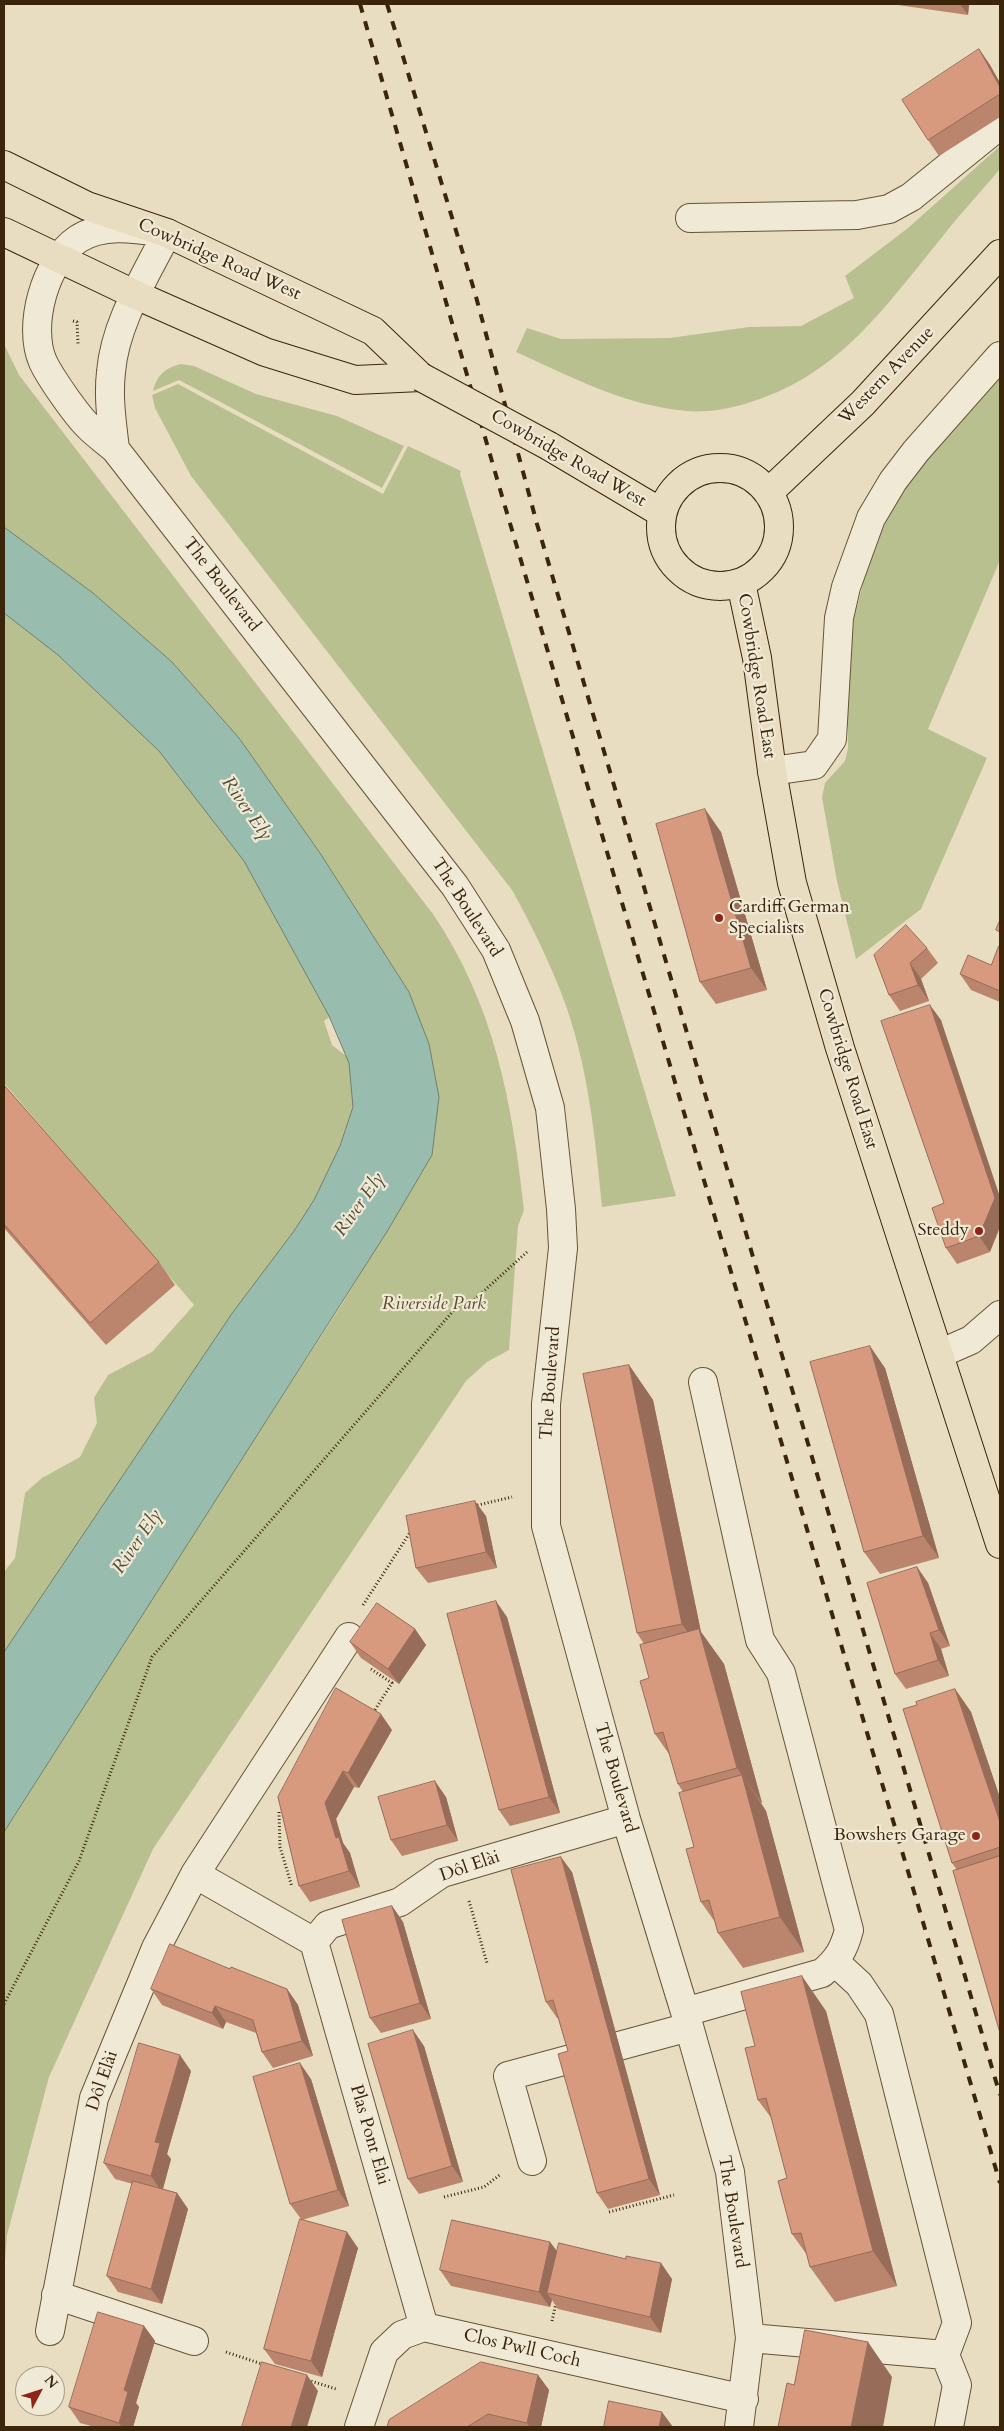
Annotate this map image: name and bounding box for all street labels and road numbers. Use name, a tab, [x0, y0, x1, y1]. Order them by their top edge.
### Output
street label: Cowbridge Road West	[134, 214, 304, 306]
street label: Western Avenue	[835, 322, 939, 430]
street label: Cowbridge Road West	[486, 406, 650, 512]
street label: The Boulevard	[177, 534, 265, 636]
street label: Cowbridge Road East	[732, 592, 780, 760]
street label: The Boulevard	[426, 854, 506, 962]
street label: Cowbridge Road East	[812, 986, 882, 1152]
street label: The Boulevard	[536, 1326, 566, 1440]
street label: The Boulevard	[589, 1720, 641, 1836]
street label: Dôl Elài	[437, 1847, 503, 1887]
street label: Dôl Elài	[83, 2048, 123, 2114]
street label: Plas Pont Elai	[344, 2082, 394, 2188]
street label: The Boulevard	[712, 2154, 752, 2270]
street label: Clos Pwll Coch	[461, 2325, 583, 2373]

